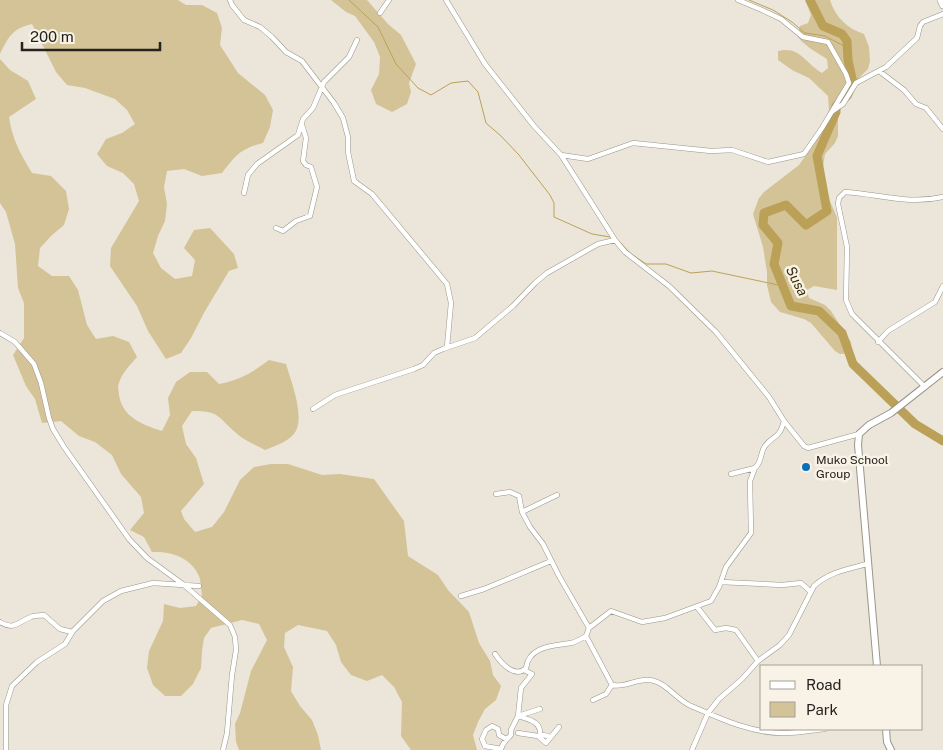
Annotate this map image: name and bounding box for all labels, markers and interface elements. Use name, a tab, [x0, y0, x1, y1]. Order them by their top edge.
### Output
scale bar	[22, 20, 160, 52]
text: 200 m	[30, 28, 74, 45]
water label: Susa	[783, 263, 811, 299]
place label: Muko School Group	[816, 453, 889, 481]
marker: Muko School Group	[800, 461, 812, 473]
legend	[760, 665, 923, 730]
text: Road	[806, 676, 842, 693]
text: Park	[806, 701, 838, 718]

